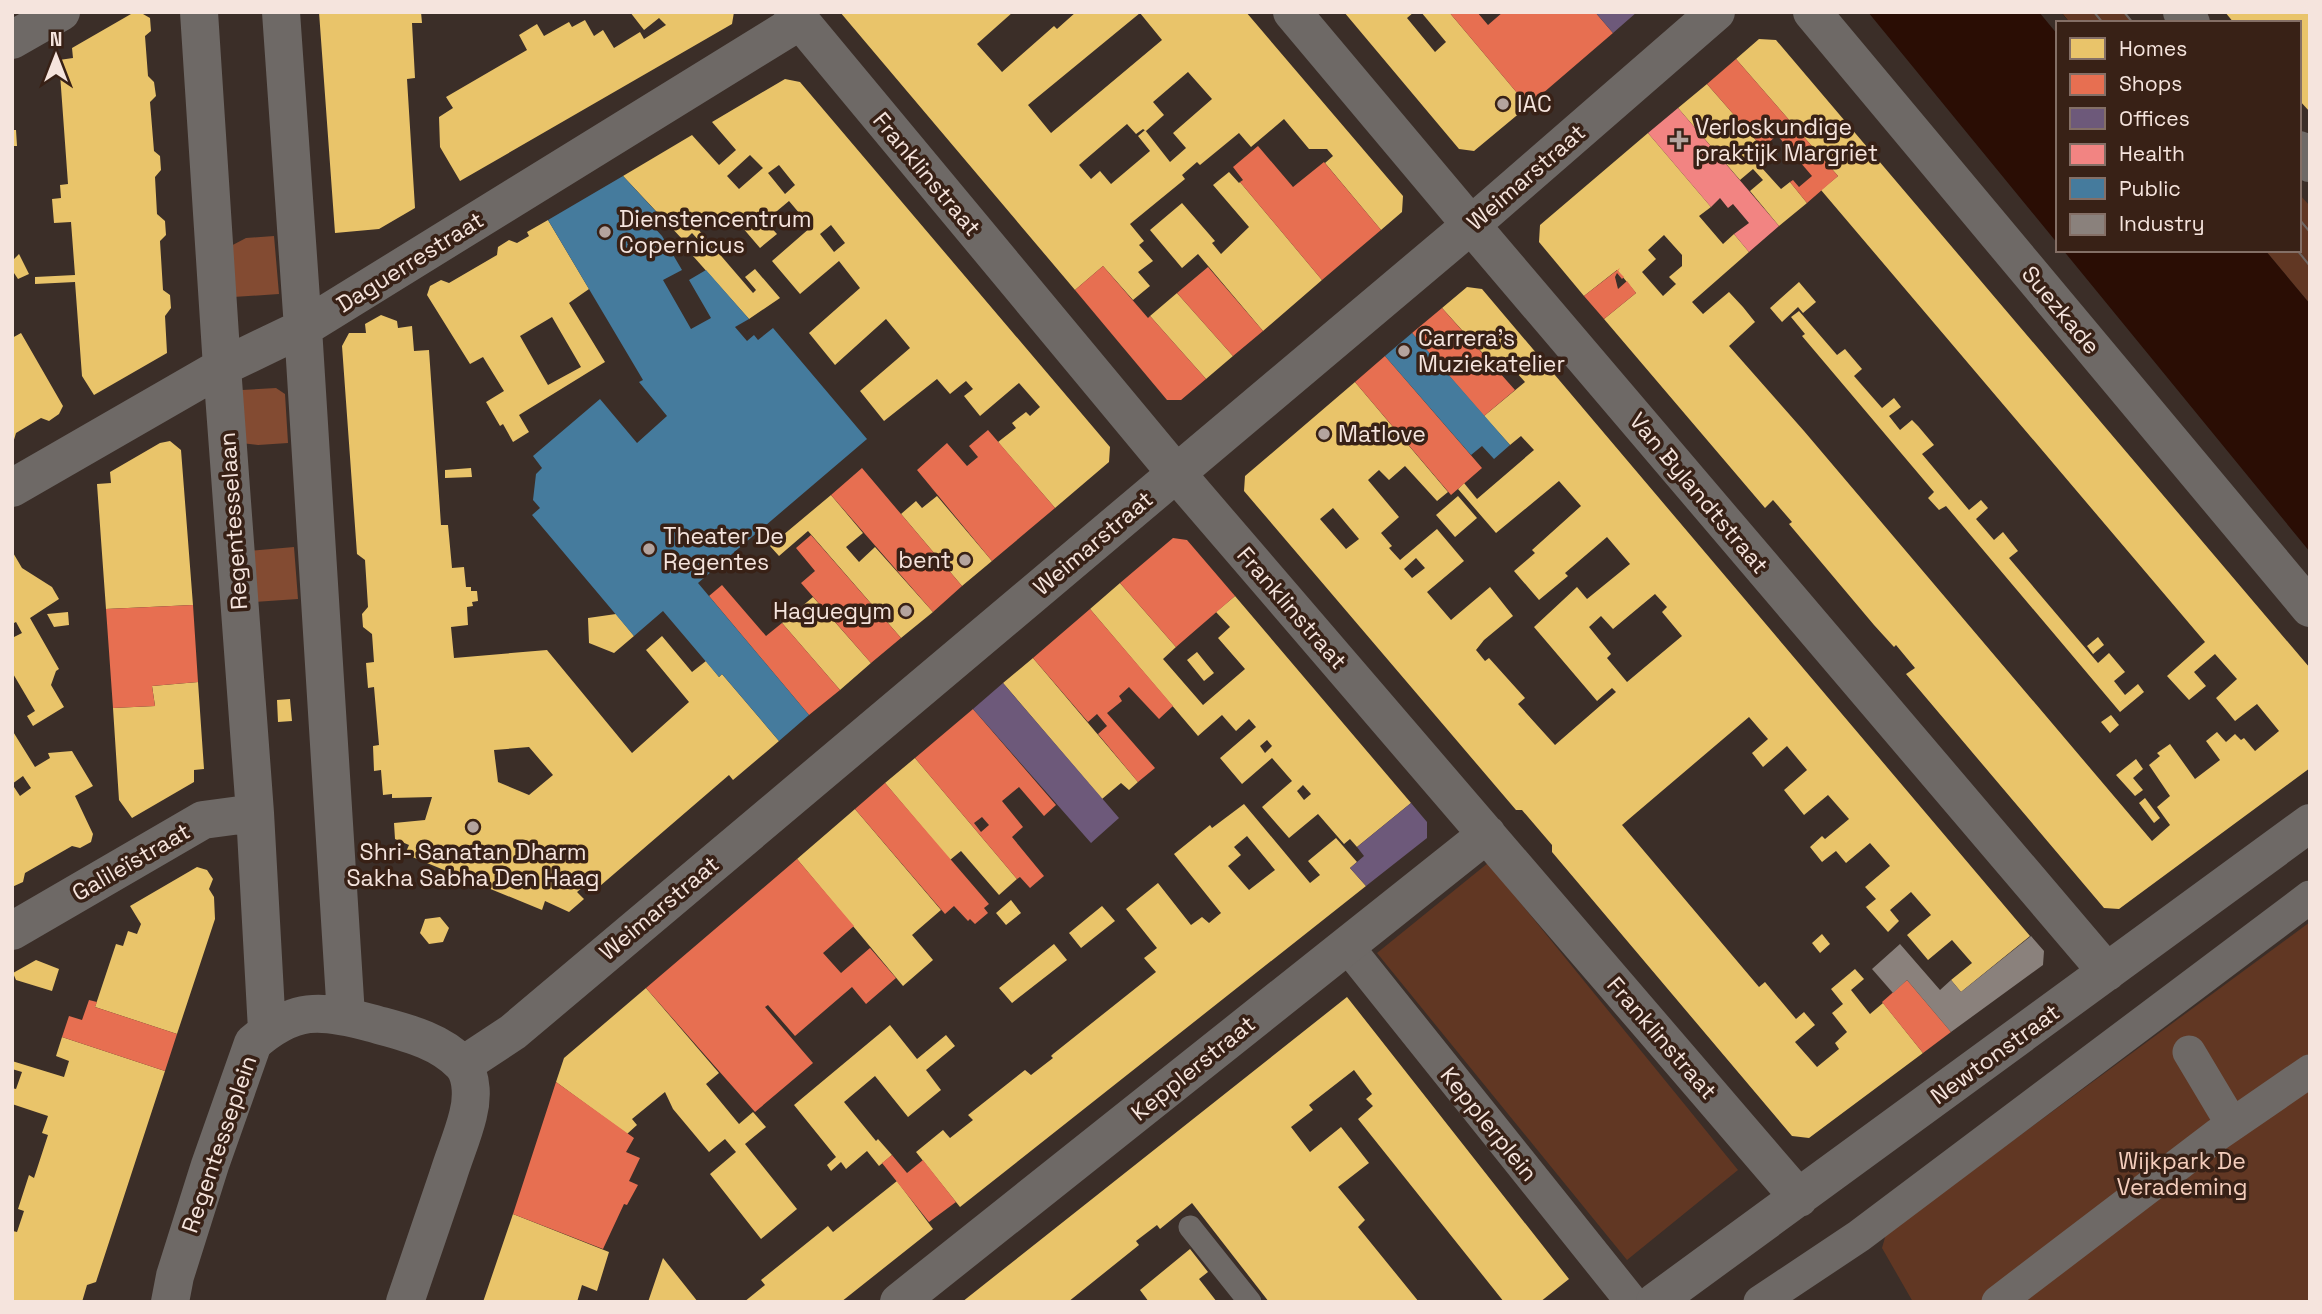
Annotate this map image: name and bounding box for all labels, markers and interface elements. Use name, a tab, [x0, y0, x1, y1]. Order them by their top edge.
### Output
north arrow	[21, 21, 91, 91]
legend	[2056, 21, 2301, 252]
text: N	[50, 27, 62, 52]
text: Homes	[2119, 35, 2187, 62]
text: Shops	[2119, 70, 2182, 97]
place label: IAC	[1517, 89, 1552, 119]
marker: IAC	[1495, 96, 1511, 112]
text: Offices	[2119, 105, 2190, 132]
street label: Franklinstraat	[866, 106, 988, 242]
place label: Verloskundige praktijk Margriet	[1695, 112, 1878, 168]
street label: Weimarstraat	[1460, 117, 1592, 237]
marker: Verloskundige praktijk Margriet	[1669, 130, 1689, 150]
text: Health	[2119, 140, 2185, 167]
text: Public	[2119, 175, 2181, 202]
place label: Dienstencentrum Copernicus	[619, 204, 812, 260]
street label: Daguerrestraat	[331, 205, 489, 319]
text: Industry	[2119, 210, 2205, 237]
marker: Dienstencentrum Copernicus	[597, 224, 613, 240]
street label: Suezkade	[2015, 259, 2107, 361]
place label: Carrera's Muziekatelier	[1418, 323, 1565, 379]
marker: Carrera's Muziekatelier	[1396, 343, 1412, 359]
street label: Van Bylandtstraat	[1623, 406, 1775, 580]
place label: Matlove	[1338, 419, 1426, 449]
marker: Matlove	[1316, 426, 1332, 442]
street label: Regentesselaan	[212, 431, 254, 611]
street label: Weimarstraat	[1027, 484, 1159, 602]
place label: Theater De Regentes	[663, 521, 784, 577]
marker: Theater De Regentes	[641, 541, 657, 557]
street label: Franklinstraat	[1231, 541, 1353, 675]
place label: bent	[898, 545, 951, 575]
marker: bent	[957, 552, 973, 568]
place label: Haguegym	[773, 596, 892, 626]
marker: Haguegym	[898, 603, 914, 619]
street label: Galileïstraat	[67, 816, 195, 908]
marker: Shri- Sanatan Dharm Sakha Sabha Den Haag	[465, 819, 481, 835]
place label: Shri- Sanatan Dharm Sakha Sabha Den Haag	[346, 837, 600, 893]
street label: Weimarstraat	[593, 849, 725, 967]
street label: Franklinstraat	[1601, 971, 1723, 1105]
street label: Newtonstraat	[1924, 997, 2066, 1111]
street label: Kepplerstraat	[1125, 1009, 1261, 1127]
street label: Regentesseplein	[175, 1051, 263, 1237]
street label: Kepplerplein	[1434, 1061, 1544, 1187]
park label: Wijkpark De Verademing	[2117, 1146, 2247, 1202]

